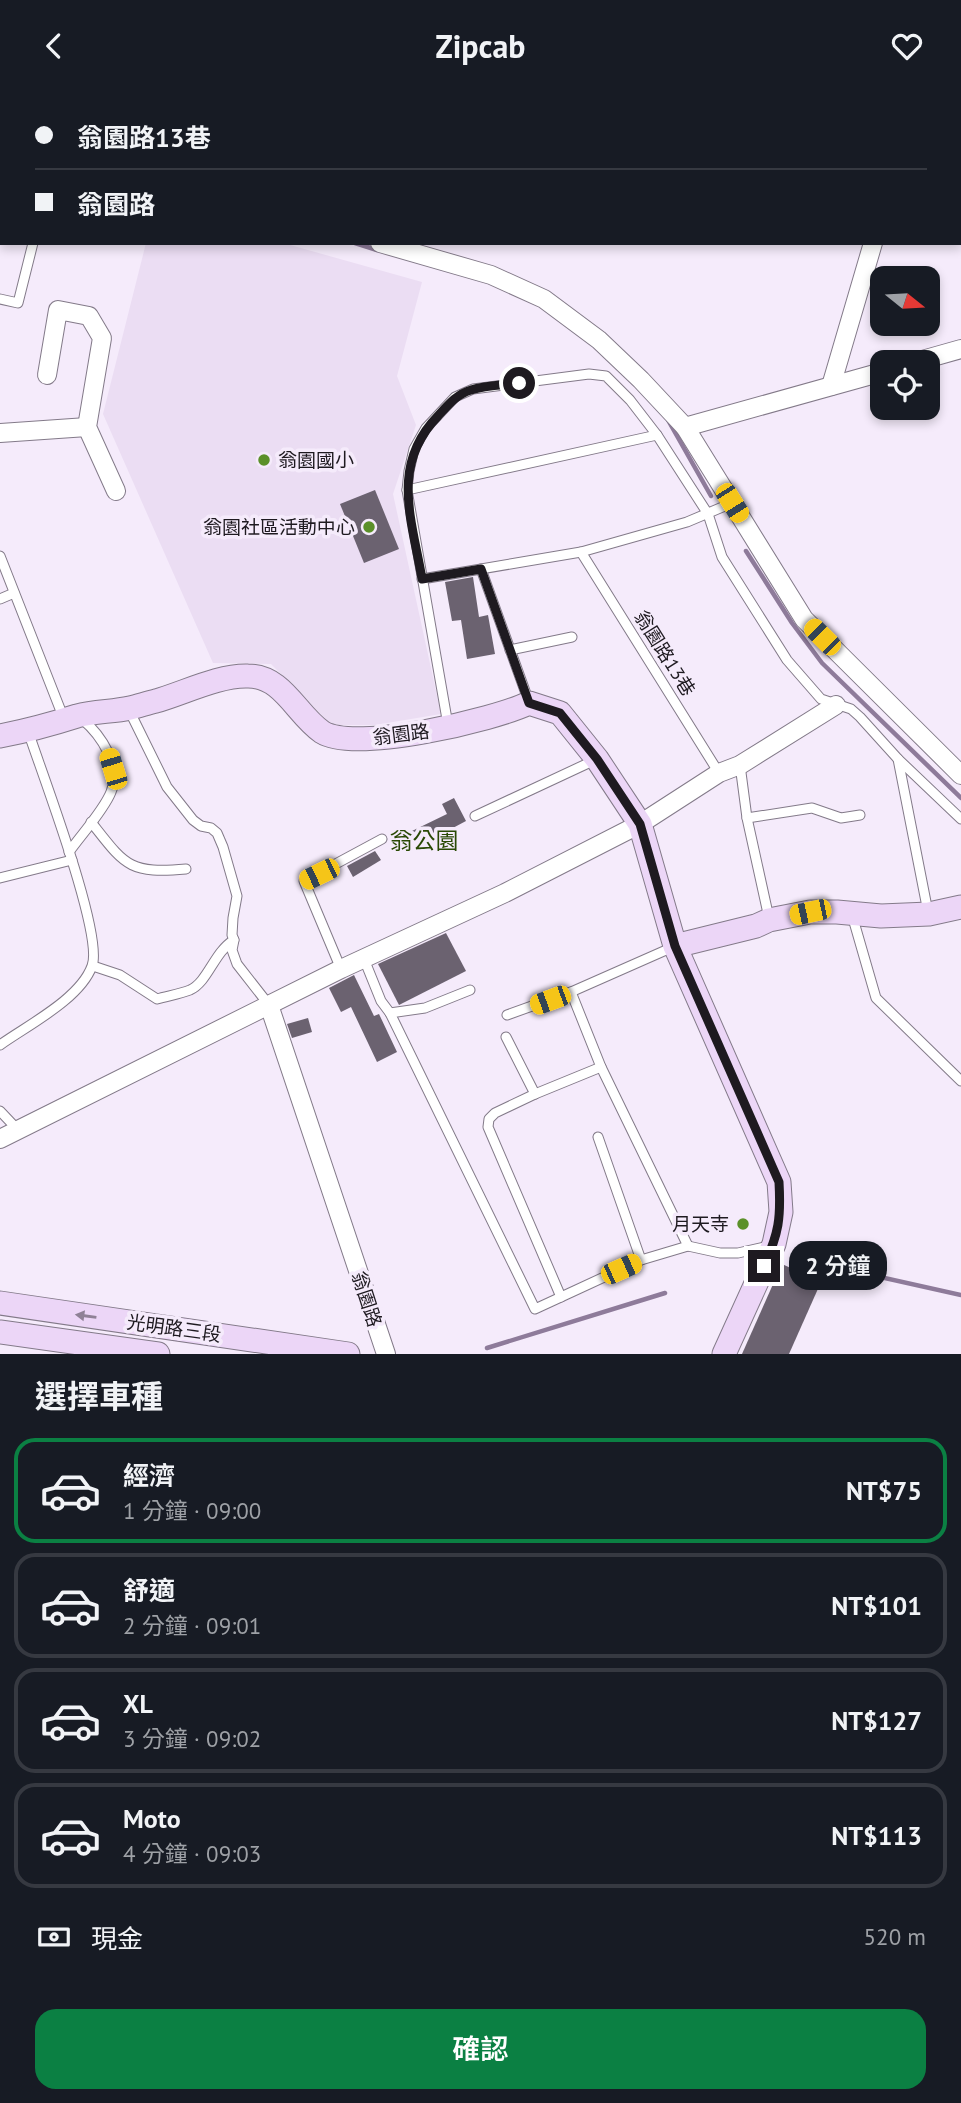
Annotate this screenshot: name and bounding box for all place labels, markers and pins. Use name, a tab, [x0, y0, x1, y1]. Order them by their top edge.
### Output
place label: 翁園國小	[278, 448, 354, 472]
marker: 翁園國小	[256, 452, 272, 468]
place label: 翁園社區活動中心	[203, 515, 355, 539]
marker: 翁園社區活動中心	[361, 519, 377, 535]
place label: 月天寺	[672, 1212, 729, 1236]
marker: 月天寺	[735, 1216, 751, 1232]

